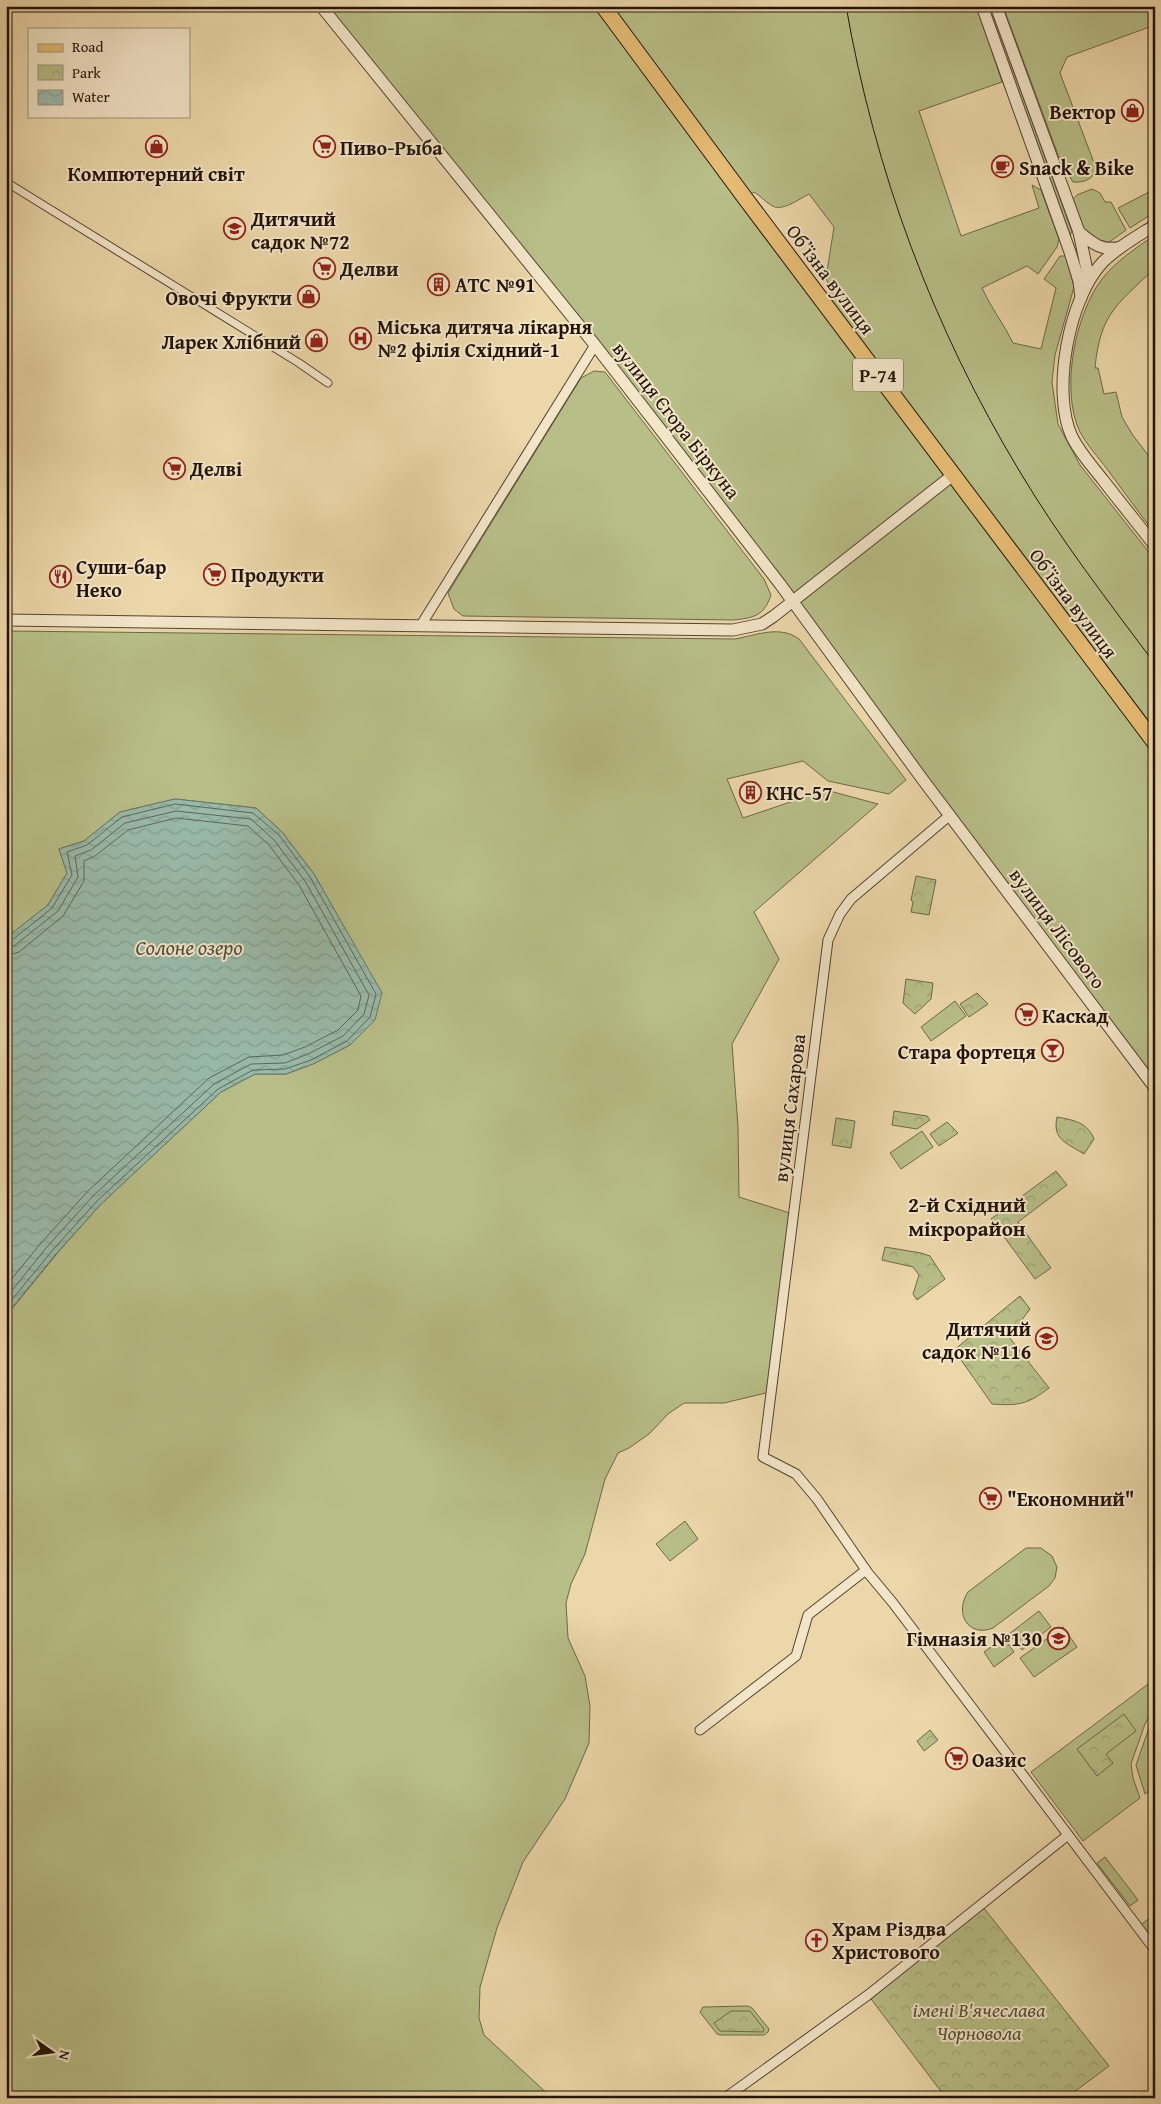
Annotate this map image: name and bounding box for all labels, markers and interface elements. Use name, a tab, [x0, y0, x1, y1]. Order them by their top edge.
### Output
legend	[28, 28, 190, 118]
text: Road	[72, 36, 103, 57]
text: Park	[72, 62, 101, 83]
text: Water	[72, 86, 110, 107]
place label: Вектор	[1050, 97, 1116, 126]
shop icon: Вектор	[1120, 99, 1144, 123]
place label: Пиво-Рыба	[340, 133, 443, 162]
shop icon: Компютерний світ	[144, 135, 168, 159]
supermarket icon: Пиво-Рыба	[312, 135, 336, 159]
place label: Snack & Bike	[1019, 153, 1134, 182]
cafe icon: Snack & Bike	[991, 155, 1015, 179]
place label: Компютерний світ	[67, 159, 245, 188]
place label: Дитячий садок №72	[250, 204, 350, 256]
school or university icon: Дитячий садок №72	[223, 217, 247, 241]
street label: Обʼїзна вулиця	[780, 218, 882, 340]
place label: Делви	[339, 254, 399, 283]
supermarket icon: Делви	[312, 256, 336, 280]
place label: АТС №91	[455, 270, 536, 299]
building icon: АТС №91	[427, 272, 451, 296]
place label: Овочі Фрукти	[166, 283, 292, 312]
shop icon: Овочі Фрукти	[296, 285, 320, 309]
place label: Міська дитяча лікарня №2 філія Східний-1	[377, 312, 593, 364]
hospital icon: Міська дитяча лікарня №2 філія Східний-1	[349, 326, 373, 350]
place label: Ларек Хлібний	[161, 327, 301, 356]
shop icon: Ларек Хлібний	[305, 329, 329, 353]
street label: вулиця Єгора Біркуна	[606, 335, 748, 505]
road number: Р-74	[853, 358, 903, 392]
place label: Делві	[189, 454, 242, 483]
supermarket icon: Делві	[162, 456, 186, 480]
street label: Обʼїзна вулиця	[1023, 542, 1125, 664]
place label: Суши-бар Неко	[76, 552, 166, 604]
place label: Продукти	[231, 560, 324, 589]
supermarket icon: Продукти	[203, 562, 227, 586]
restaurant icon: Суши-бар Неко	[48, 565, 72, 589]
place label: КНС-57	[766, 778, 833, 807]
building icon: КНС-57	[738, 780, 762, 804]
street label: вулиця Лісового	[1003, 861, 1113, 995]
water label: Солоне озеро	[136, 932, 242, 963]
place label: Каскад	[1042, 1001, 1109, 1030]
supermarket icon: Каскад	[1014, 1003, 1038, 1027]
street label: вулиця Сахарова	[766, 1032, 813, 1184]
place label: Стара фортеця	[898, 1037, 1036, 1066]
bar icon: Стара фортеця	[1040, 1039, 1064, 1063]
district label: 2-й Східний мікрорайон	[908, 1189, 1026, 1244]
place label: Дитячий садок №116	[922, 1314, 1031, 1366]
school or university icon: Дитячий садок №116	[1035, 1327, 1059, 1351]
place label: "Економний"	[1007, 1484, 1135, 1513]
supermarket icon: "Економний"	[979, 1486, 1003, 1510]
place label: Гімназія №130	[906, 1624, 1042, 1653]
school or university icon: Гімназія №130	[1046, 1626, 1070, 1650]
place label: Оазис	[972, 1745, 1026, 1774]
supermarket icon: Оазис	[944, 1747, 968, 1771]
place label: Храм Різдва Христового	[832, 1914, 947, 1966]
church icon: Храм Різдва Христового	[804, 1928, 828, 1952]
park label: імені В'ячеслава Чорновола	[913, 1995, 1046, 2047]
north arrow	[28, 2026, 78, 2076]
text: N	[54, 2048, 75, 2063]

